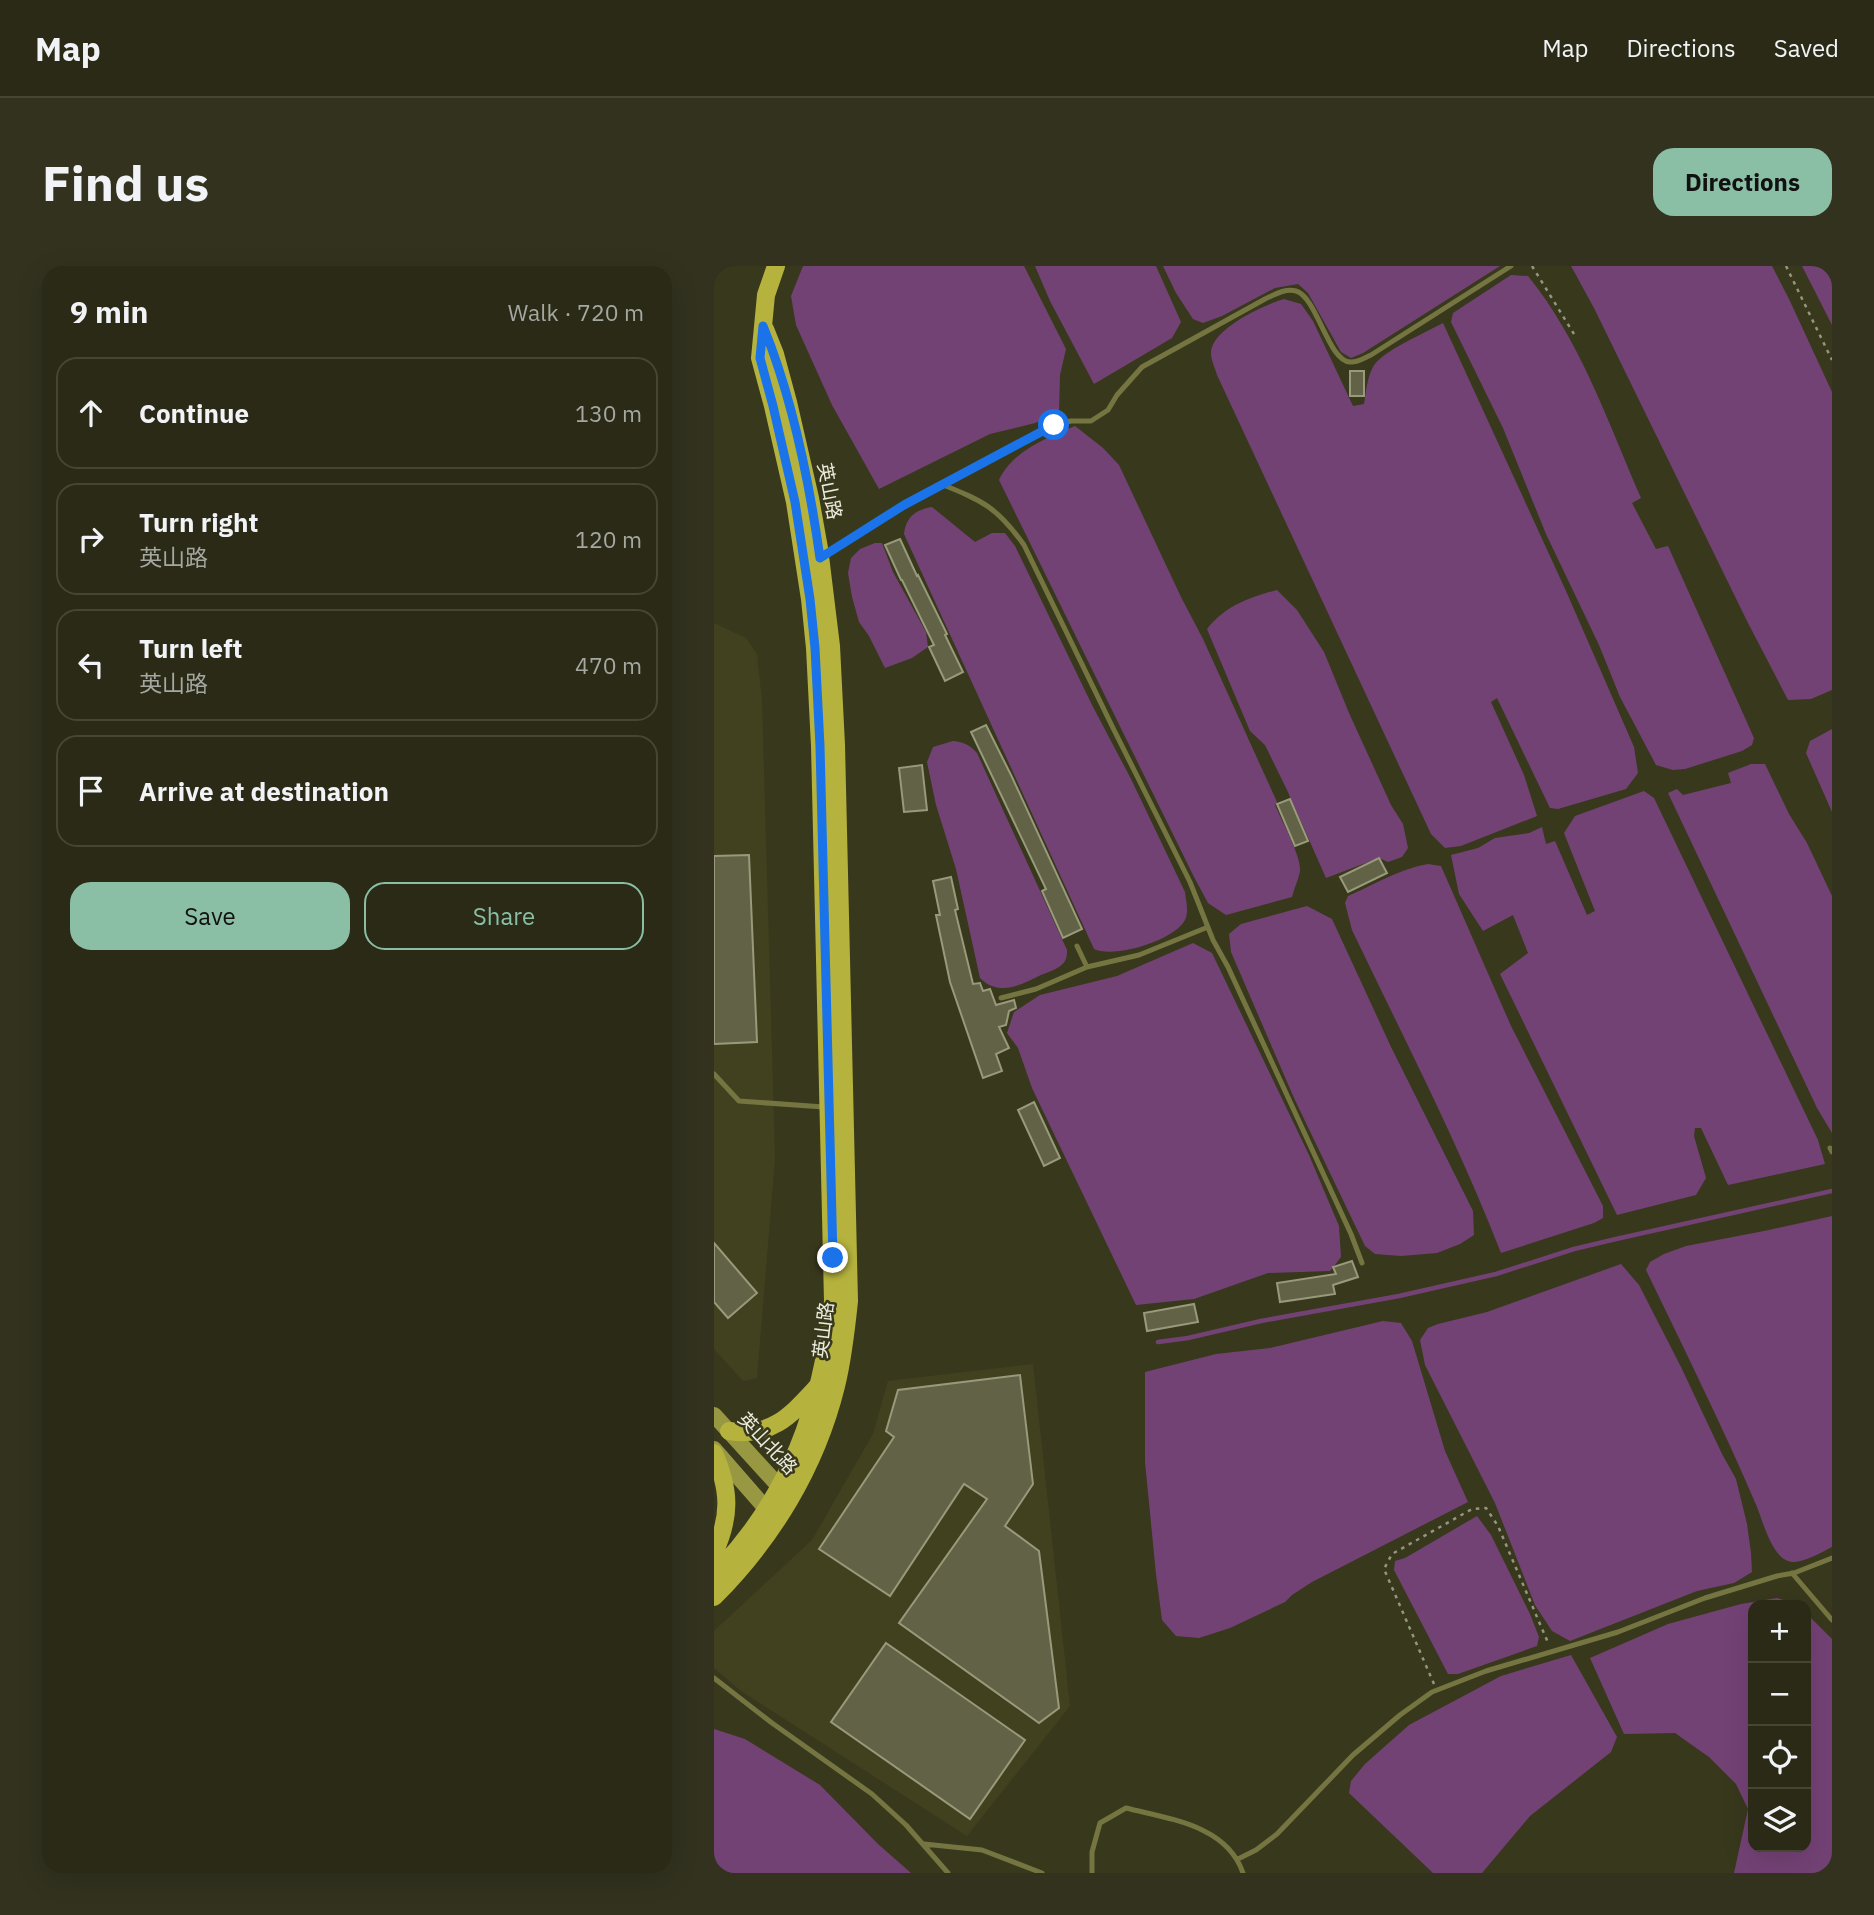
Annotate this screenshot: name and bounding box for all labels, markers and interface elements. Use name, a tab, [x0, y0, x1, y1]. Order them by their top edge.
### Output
text: Map	[35, 27, 101, 70]
text: Map	[1542, 32, 1588, 64]
text: Directions	[1626, 32, 1736, 64]
text: Saved	[1774, 32, 1839, 64]
button: Directions	[1653, 148, 1832, 216]
text: Find us	[42, 151, 209, 214]
text: 9 min	[70, 292, 148, 331]
text: Walk · 720 m	[508, 297, 644, 327]
icon: ahead	[72, 394, 110, 432]
text: Continue	[139, 396, 249, 430]
text: 130 m	[575, 398, 642, 428]
route start	[1038, 409, 1069, 440]
street label: 英山路	[813, 461, 847, 521]
text: Turn right	[139, 505, 258, 539]
icon: right	[72, 520, 110, 558]
text: 120 m	[575, 524, 642, 554]
text: 英山路	[139, 542, 208, 572]
text: Turn left	[139, 631, 242, 665]
icon: left	[72, 646, 110, 684]
text: 470 m	[575, 650, 642, 680]
text: 英山路	[139, 668, 208, 698]
icon: arrive	[72, 772, 110, 810]
text: Arrive at destination	[139, 774, 389, 808]
button: Save	[70, 882, 350, 950]
button: Share	[364, 882, 644, 950]
route end	[817, 1242, 848, 1273]
street label: 英山路	[808, 1300, 838, 1360]
street label: 英山北路	[733, 1407, 803, 1479]
map controls	[1748, 1600, 1811, 1852]
button: +	[1748, 1600, 1811, 1663]
button: −	[1748, 1663, 1811, 1726]
button: locate	[1748, 1726, 1811, 1789]
button: layers	[1748, 1789, 1811, 1852]

